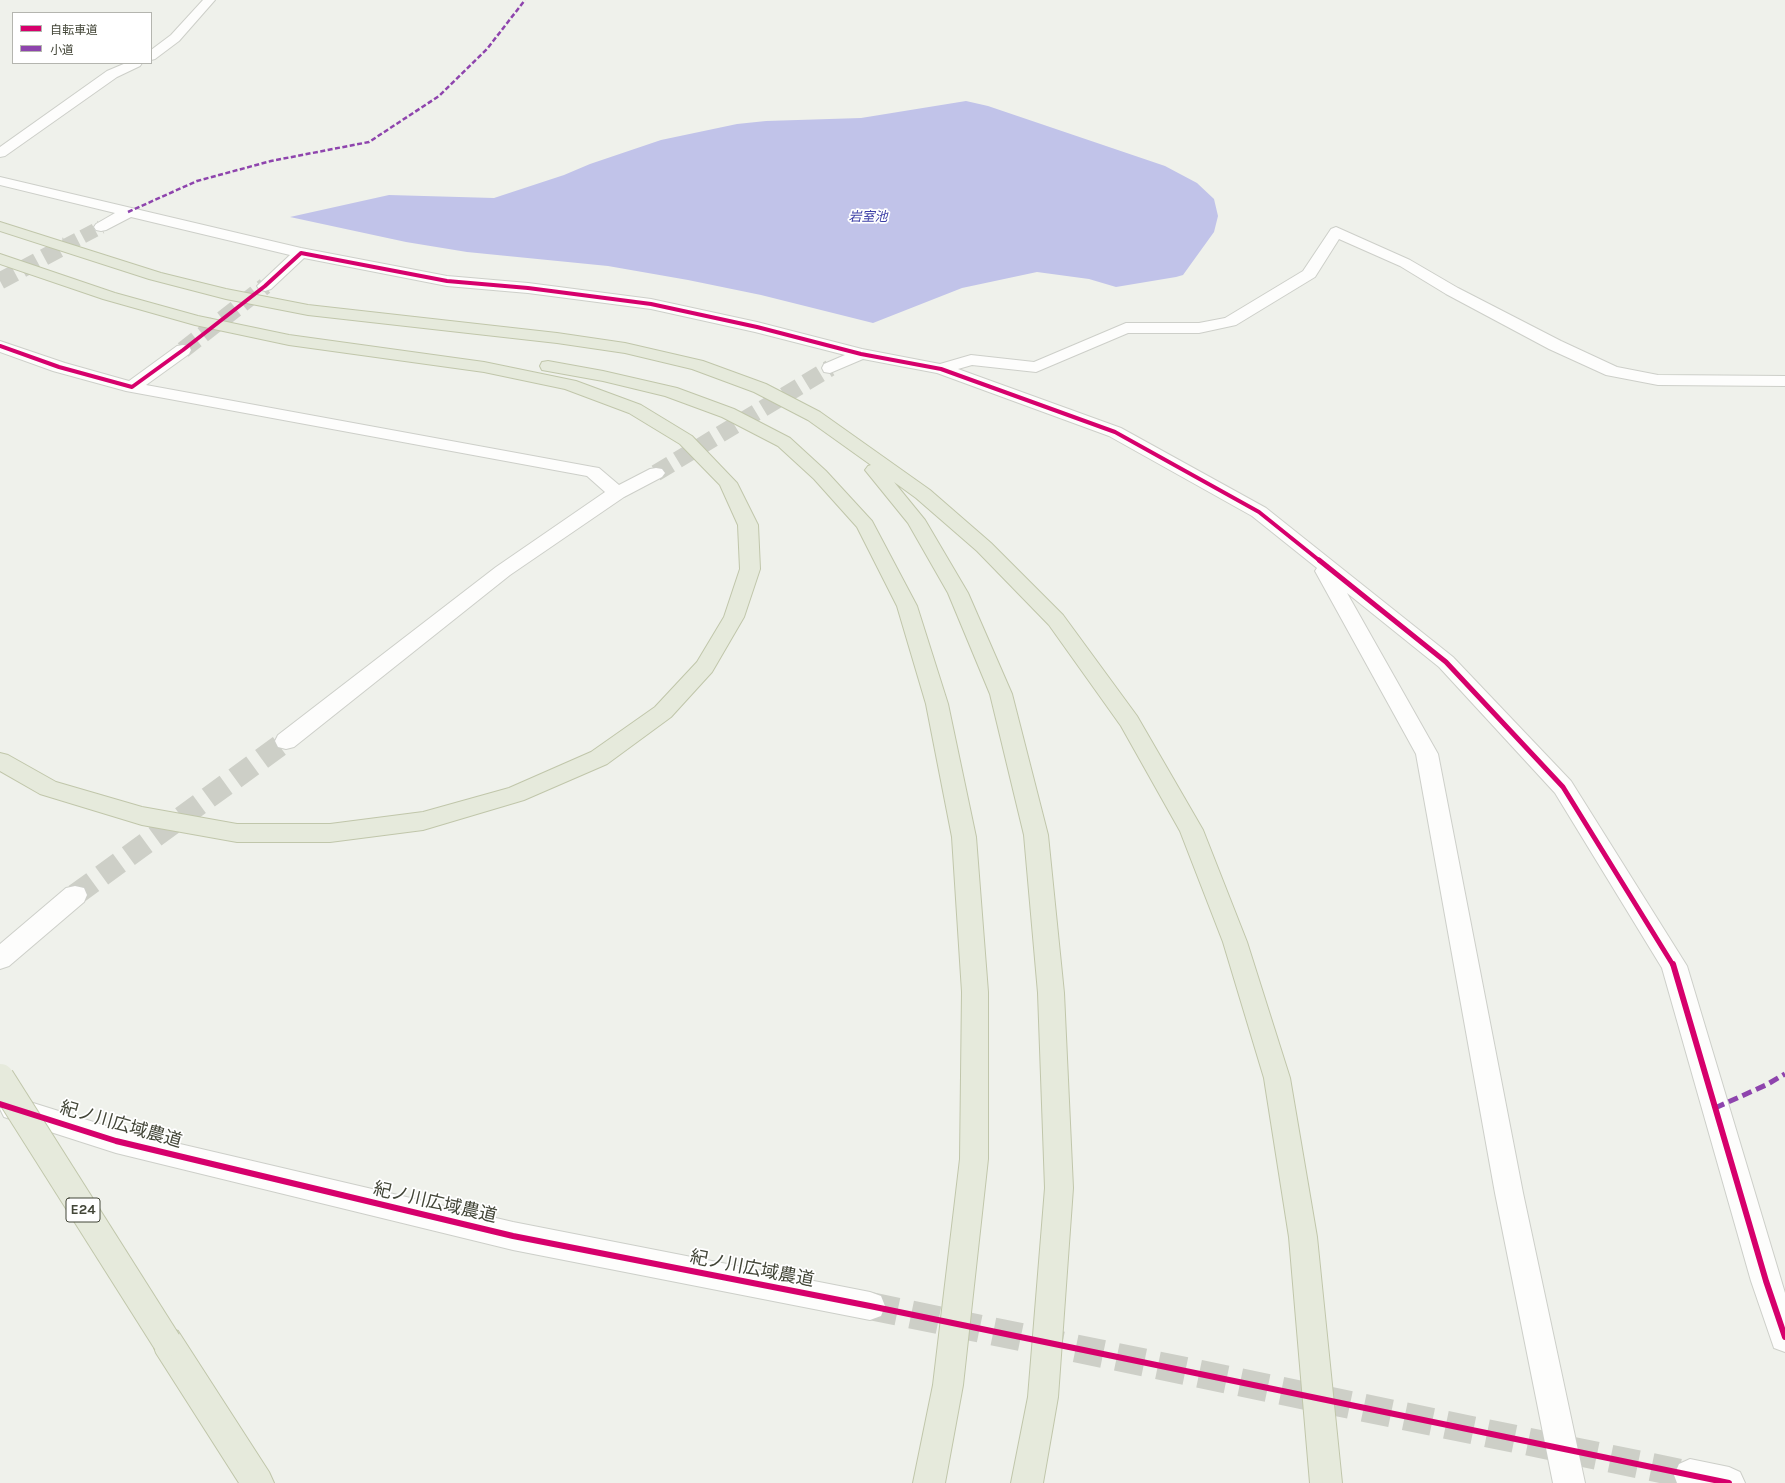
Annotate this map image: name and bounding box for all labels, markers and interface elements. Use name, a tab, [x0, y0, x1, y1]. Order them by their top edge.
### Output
legend	[12, 12, 152, 64]
text: 自転車道	[50, 23, 98, 37]
text: 小道	[50, 43, 74, 57]
water label: 岩室池	[849, 209, 887, 225]
street label: 紀ノ川広域農道	[57, 1097, 185, 1153]
street label: 紀ノ川広域農道	[371, 1178, 499, 1228]
road number: E24	[66, 1198, 100, 1222]
street label: 紀ノ川広域農道	[688, 1246, 816, 1292]

